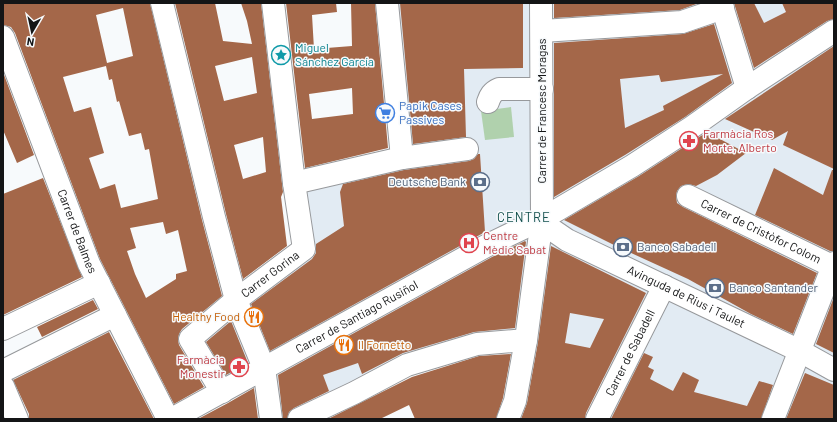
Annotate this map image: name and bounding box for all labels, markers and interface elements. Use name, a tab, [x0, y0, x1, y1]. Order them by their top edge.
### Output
north arrow	[12, 12, 52, 52]
text: N	[26, 35, 35, 49]
street label: Carrer de Francesc Moragas	[534, 38, 548, 183]
place label: Miguel Sánchez García	[295, 40, 374, 68]
place icon: Miguel Sánchez García	[270, 44, 292, 66]
place label: Papik Cases Passives	[399, 98, 462, 126]
supermarket icon: Papik Cases Passives	[374, 102, 396, 124]
place label: Farmàcia Ros Morte, Alberto	[703, 126, 777, 154]
pharmacy icon: Farmàcia Ros Morte, Alberto	[678, 130, 700, 152]
bank icon: Deutsche Bank	[469, 171, 491, 193]
place label: Deutsche Bank	[388, 174, 466, 188]
street label: Carrer de Balmes	[55, 187, 101, 276]
street label: Carrer de Cristòfor Colom	[699, 195, 824, 266]
district label: CENTRE	[497, 209, 551, 225]
place label: Centre Mèdic Sabat	[483, 228, 546, 256]
hospital icon: Centre Mèdic Sabat	[458, 232, 480, 254]
bank icon: Banco Sabadell	[612, 236, 634, 258]
place label: Banco Sabadell	[637, 239, 716, 253]
street label: Carrer Gorina	[238, 247, 301, 300]
street label: Avinguda de Rius i Taulet	[625, 262, 748, 330]
street label: Carrer de Santiago Rusiñol	[293, 277, 420, 356]
bank icon: Banco Santander	[704, 277, 726, 299]
place label: Banco Santander	[729, 280, 819, 294]
restaurant icon: Healthy Food	[243, 306, 265, 328]
street label: Carrer de Sabadell	[602, 307, 657, 398]
place label: Healthy Food	[172, 309, 240, 323]
restaurant icon: Il Fornetto	[333, 334, 355, 356]
place label: Il Fornetto	[358, 337, 411, 351]
place label: Farmàcia Monestir	[177, 352, 226, 380]
pharmacy icon: Farmàcia Monestir	[228, 356, 250, 378]

